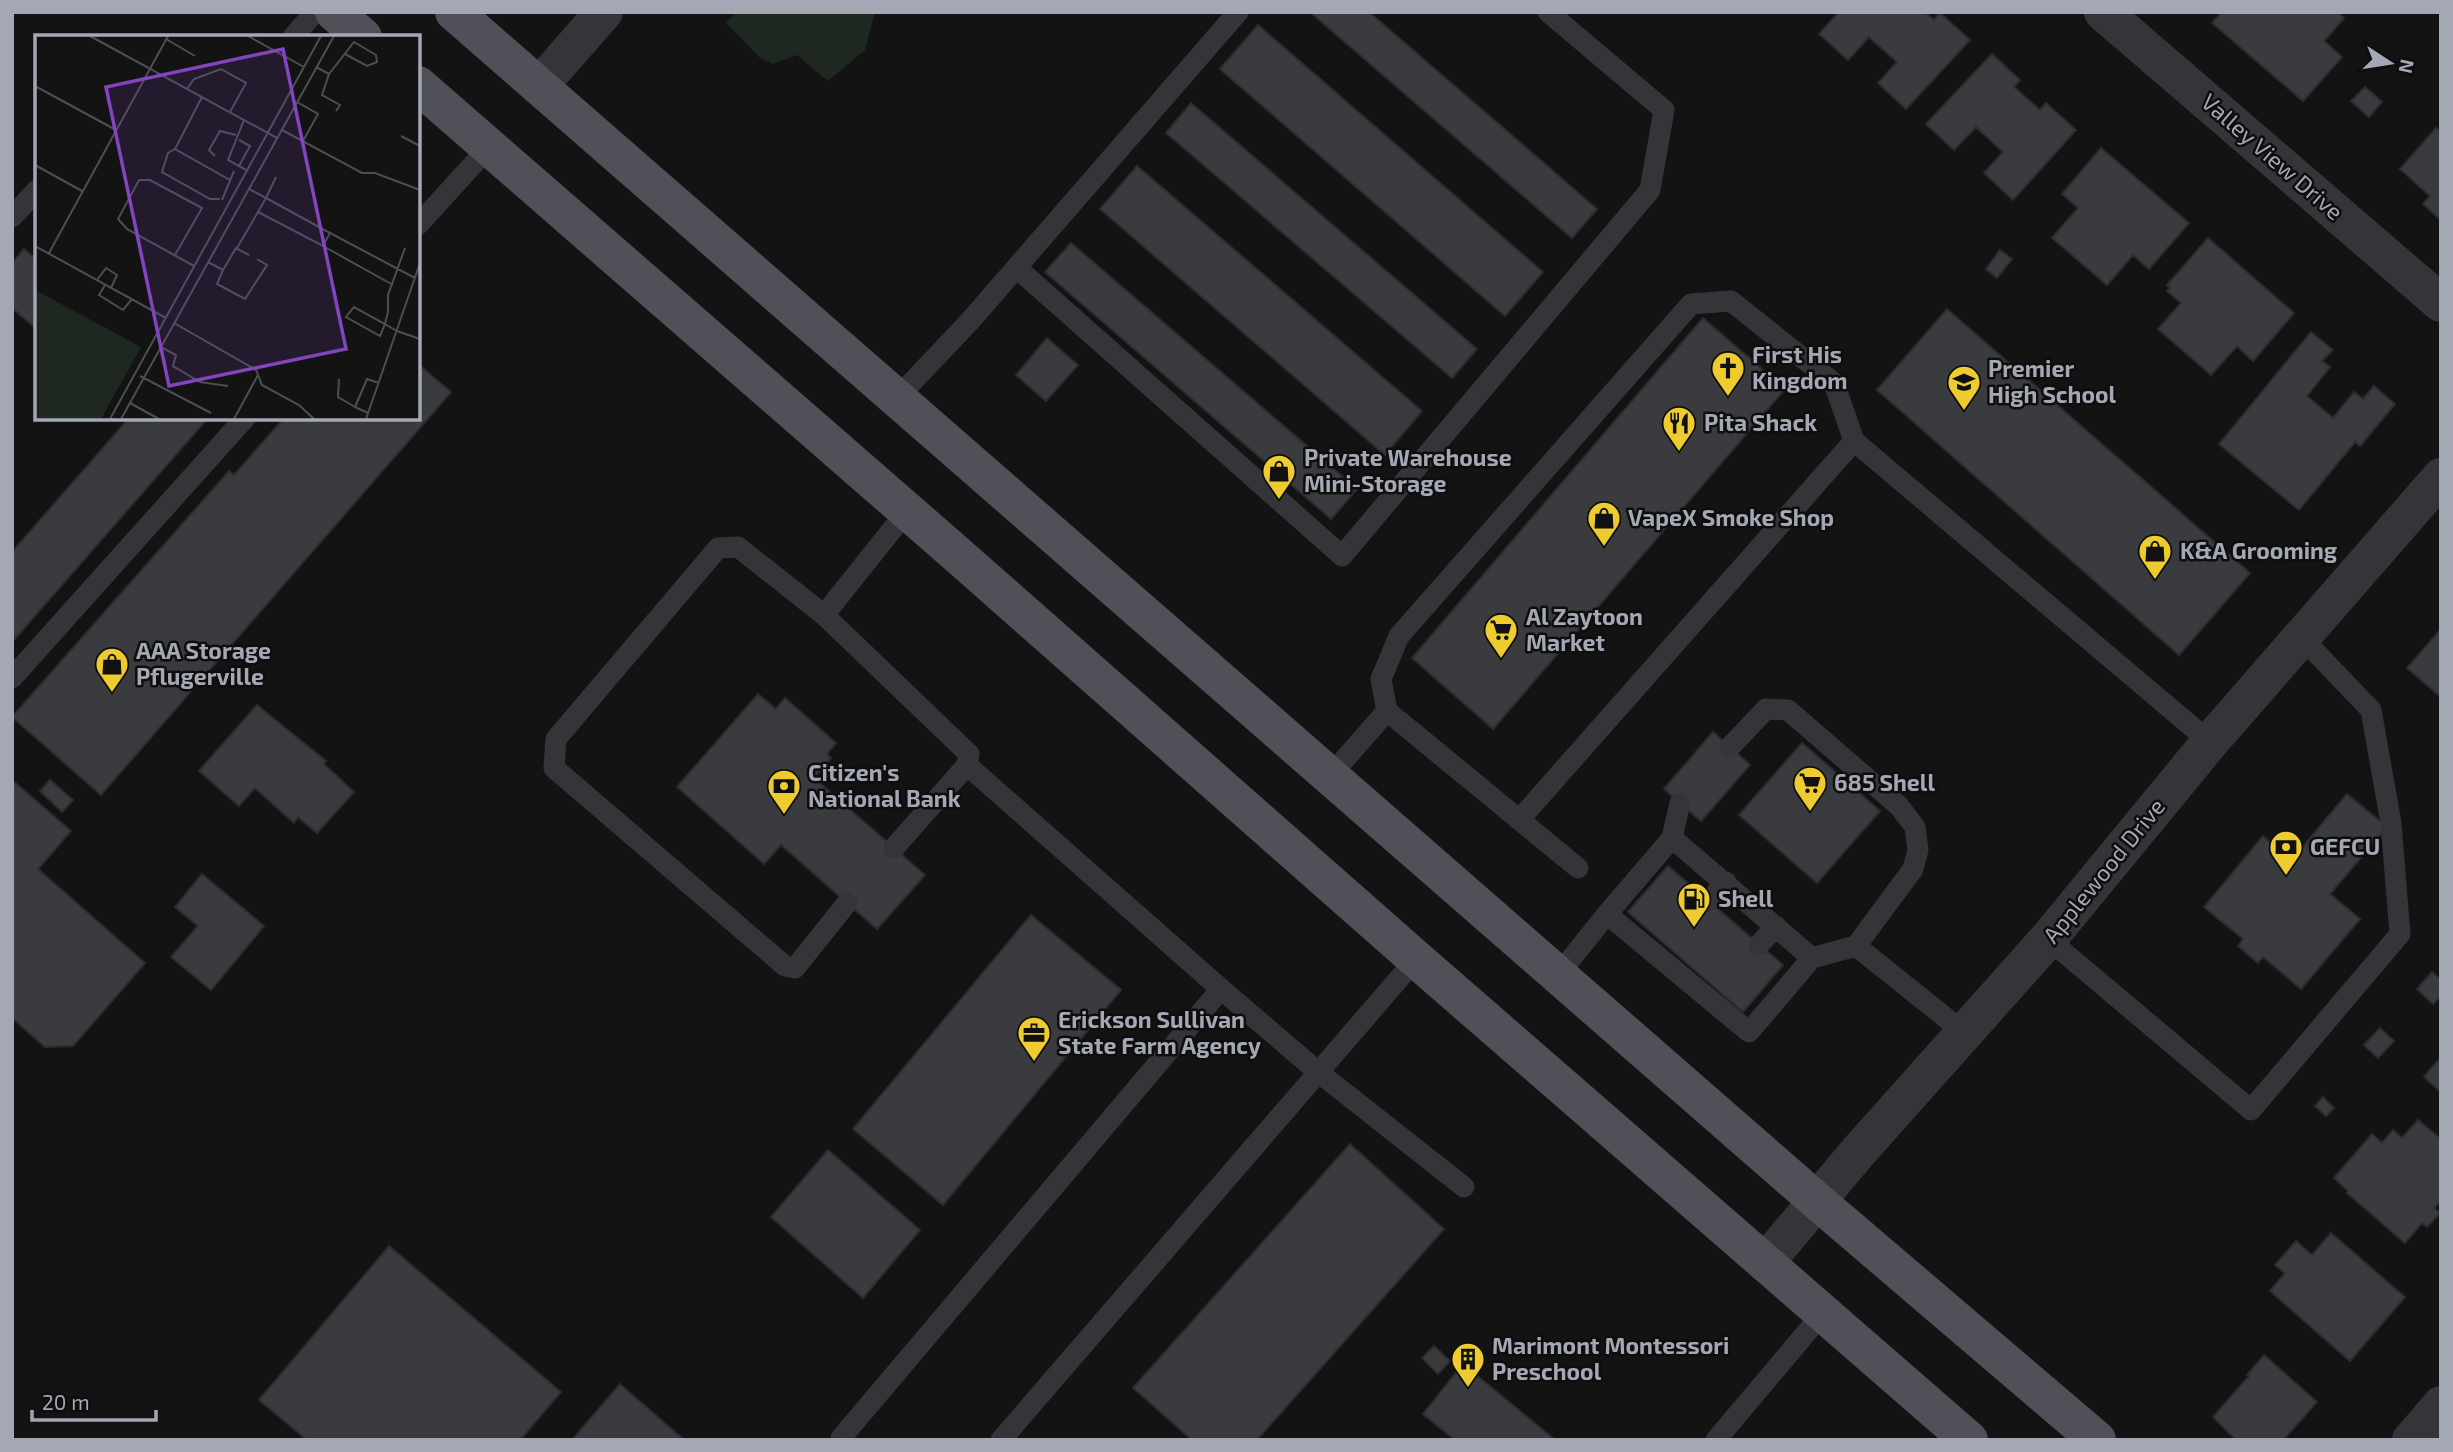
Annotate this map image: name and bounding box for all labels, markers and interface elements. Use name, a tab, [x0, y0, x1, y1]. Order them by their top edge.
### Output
north arrow	[2355, 28, 2425, 98]
inset map	[35, 35, 420, 420]
text: N	[2394, 58, 2420, 76]
street label: Valley View Drive	[2196, 87, 2349, 225]
place label: First His Kingdom	[1752, 340, 1848, 394]
church icon: First His Kingdom	[1709, 349, 1747, 398]
place label: Premier High School	[1988, 354, 2117, 408]
school or university icon: Premier High School	[1945, 363, 1983, 412]
restaurant icon: Pita Shack	[1660, 404, 1698, 453]
place label: Pita Shack	[1704, 408, 1817, 436]
place label: Private Warehouse Mini-Storage	[1304, 443, 1512, 497]
shop icon: Private Warehouse Mini-Storage	[1260, 452, 1298, 501]
shop icon: VapeX Smoke Shop	[1585, 499, 1623, 548]
place label: VapeX Smoke Shop	[1628, 503, 1834, 531]
shop icon: K&A Grooming	[2136, 532, 2174, 581]
place label: K&A Grooming	[2180, 536, 2338, 564]
place label: Al Zaytoon Market	[1526, 602, 1643, 656]
supermarket icon: Al Zaytoon Market	[1482, 611, 1520, 660]
place label: AAA Storage Pflugerville	[136, 636, 271, 690]
shop icon: AAA Storage Pflugerville	[93, 645, 131, 694]
place label: Citizen's National Bank	[808, 758, 961, 812]
supermarket icon: 685 Shell	[1791, 764, 1829, 813]
bank icon: Citizen's National Bank	[765, 767, 803, 816]
place label: 685 Shell	[1834, 768, 1935, 796]
street label: Applewood Drive	[2036, 792, 2170, 948]
bank icon: GEFCU	[2267, 828, 2305, 877]
place label: GEFCU	[2310, 832, 2380, 860]
fuel station icon: Shell	[1675, 880, 1713, 929]
place label: Shell	[1718, 884, 1774, 912]
place label: Erickson Sullivan State Farm Agency	[1058, 1005, 1261, 1059]
office icon: Erickson Sullivan State Farm Agency	[1015, 1014, 1053, 1063]
place label: Marimont Montessori Preschool	[1492, 1331, 1729, 1385]
building icon: Marimont Montessori Preschool	[1449, 1340, 1487, 1389]
scale bar	[32, 1378, 156, 1422]
text: 20 m	[42, 1389, 90, 1414]

